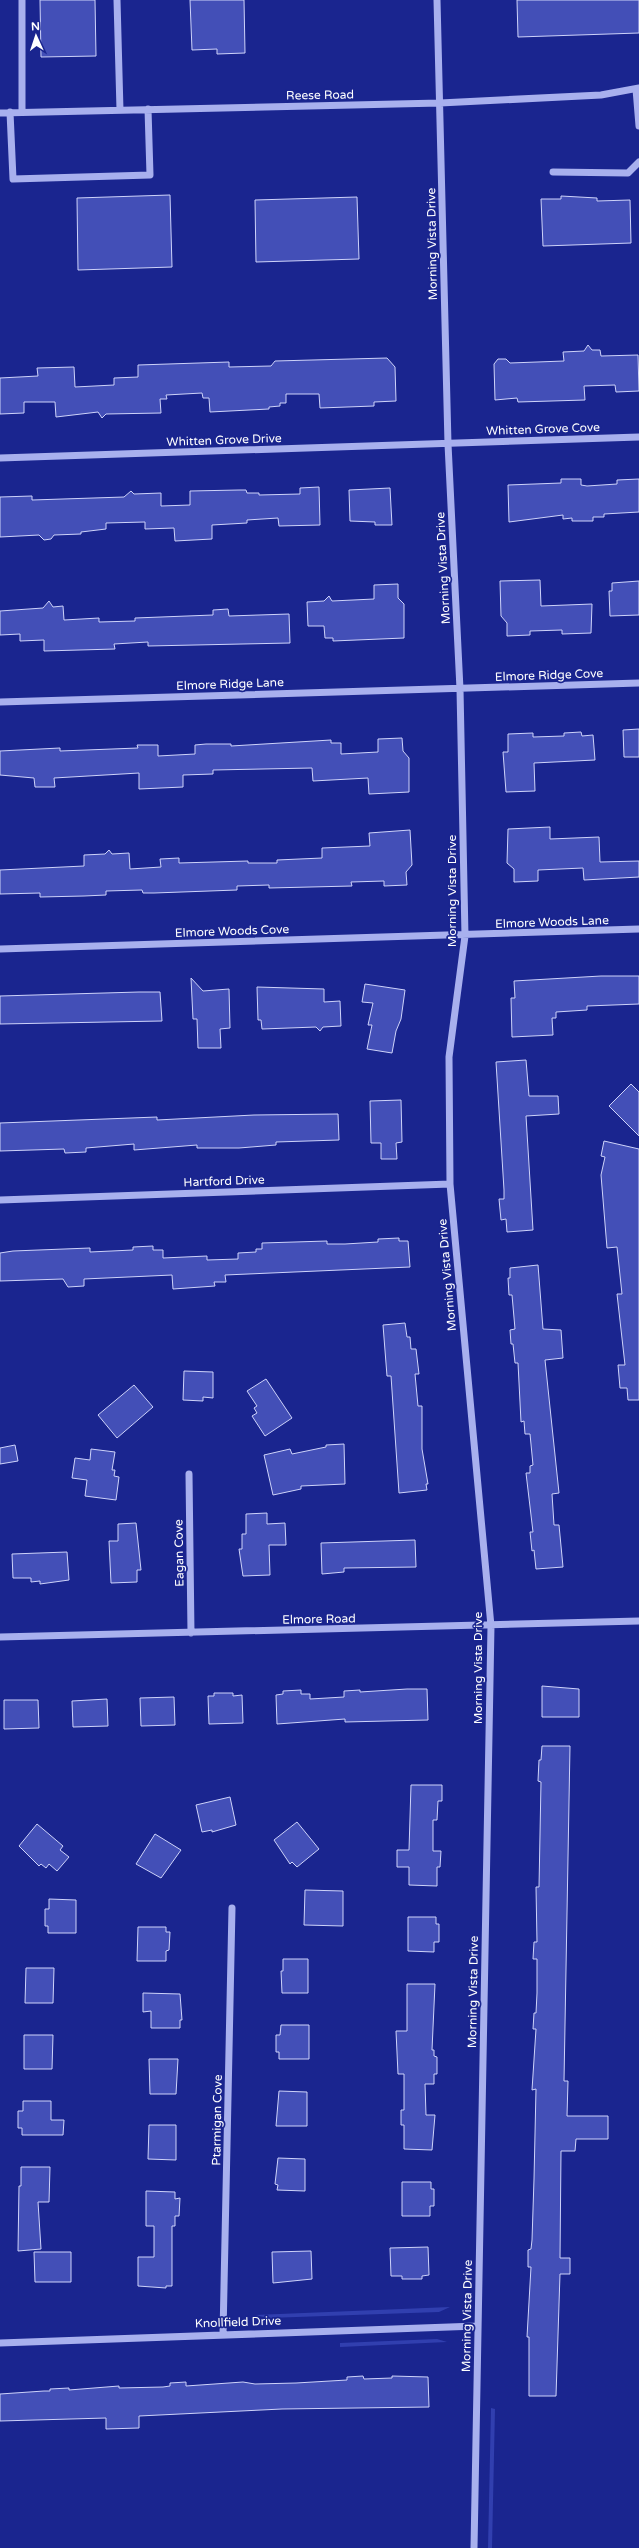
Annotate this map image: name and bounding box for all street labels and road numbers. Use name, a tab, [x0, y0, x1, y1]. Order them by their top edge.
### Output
street label: Reese Road	[286, 87, 354, 103]
street label: Morning Vista Drive	[424, 187, 440, 300]
street label: Whitten Grove Cove	[486, 420, 600, 438]
street label: Whitten Grove Drive	[166, 431, 282, 449]
street label: Morning Vista Drive	[433, 511, 453, 625]
street label: Elmore Ridge Cove	[495, 666, 604, 684]
street label: Elmore Ridge Lane	[176, 675, 284, 693]
street label: Morning Vista Drive	[445, 835, 459, 947]
street label: Elmore Woods Lane	[495, 913, 609, 931]
street label: Elmore Woods Cove	[175, 922, 290, 940]
street label: Hartford Drive	[183, 1173, 265, 1189]
street label: Morning Vista Drive	[435, 1218, 459, 1332]
street label: Eagan Cove	[171, 1519, 187, 1587]
street label: Elmore Road	[282, 1611, 356, 1627]
street label: Morning Vista Drive	[471, 1612, 485, 1724]
street label: Morning Vista Drive	[465, 1935, 481, 2048]
street label: Ptarmigan Cove	[209, 2074, 225, 2166]
street label: Morning Vista Drive	[459, 2259, 475, 2372]
street label: Knollfield Drive	[195, 2313, 282, 2331]

